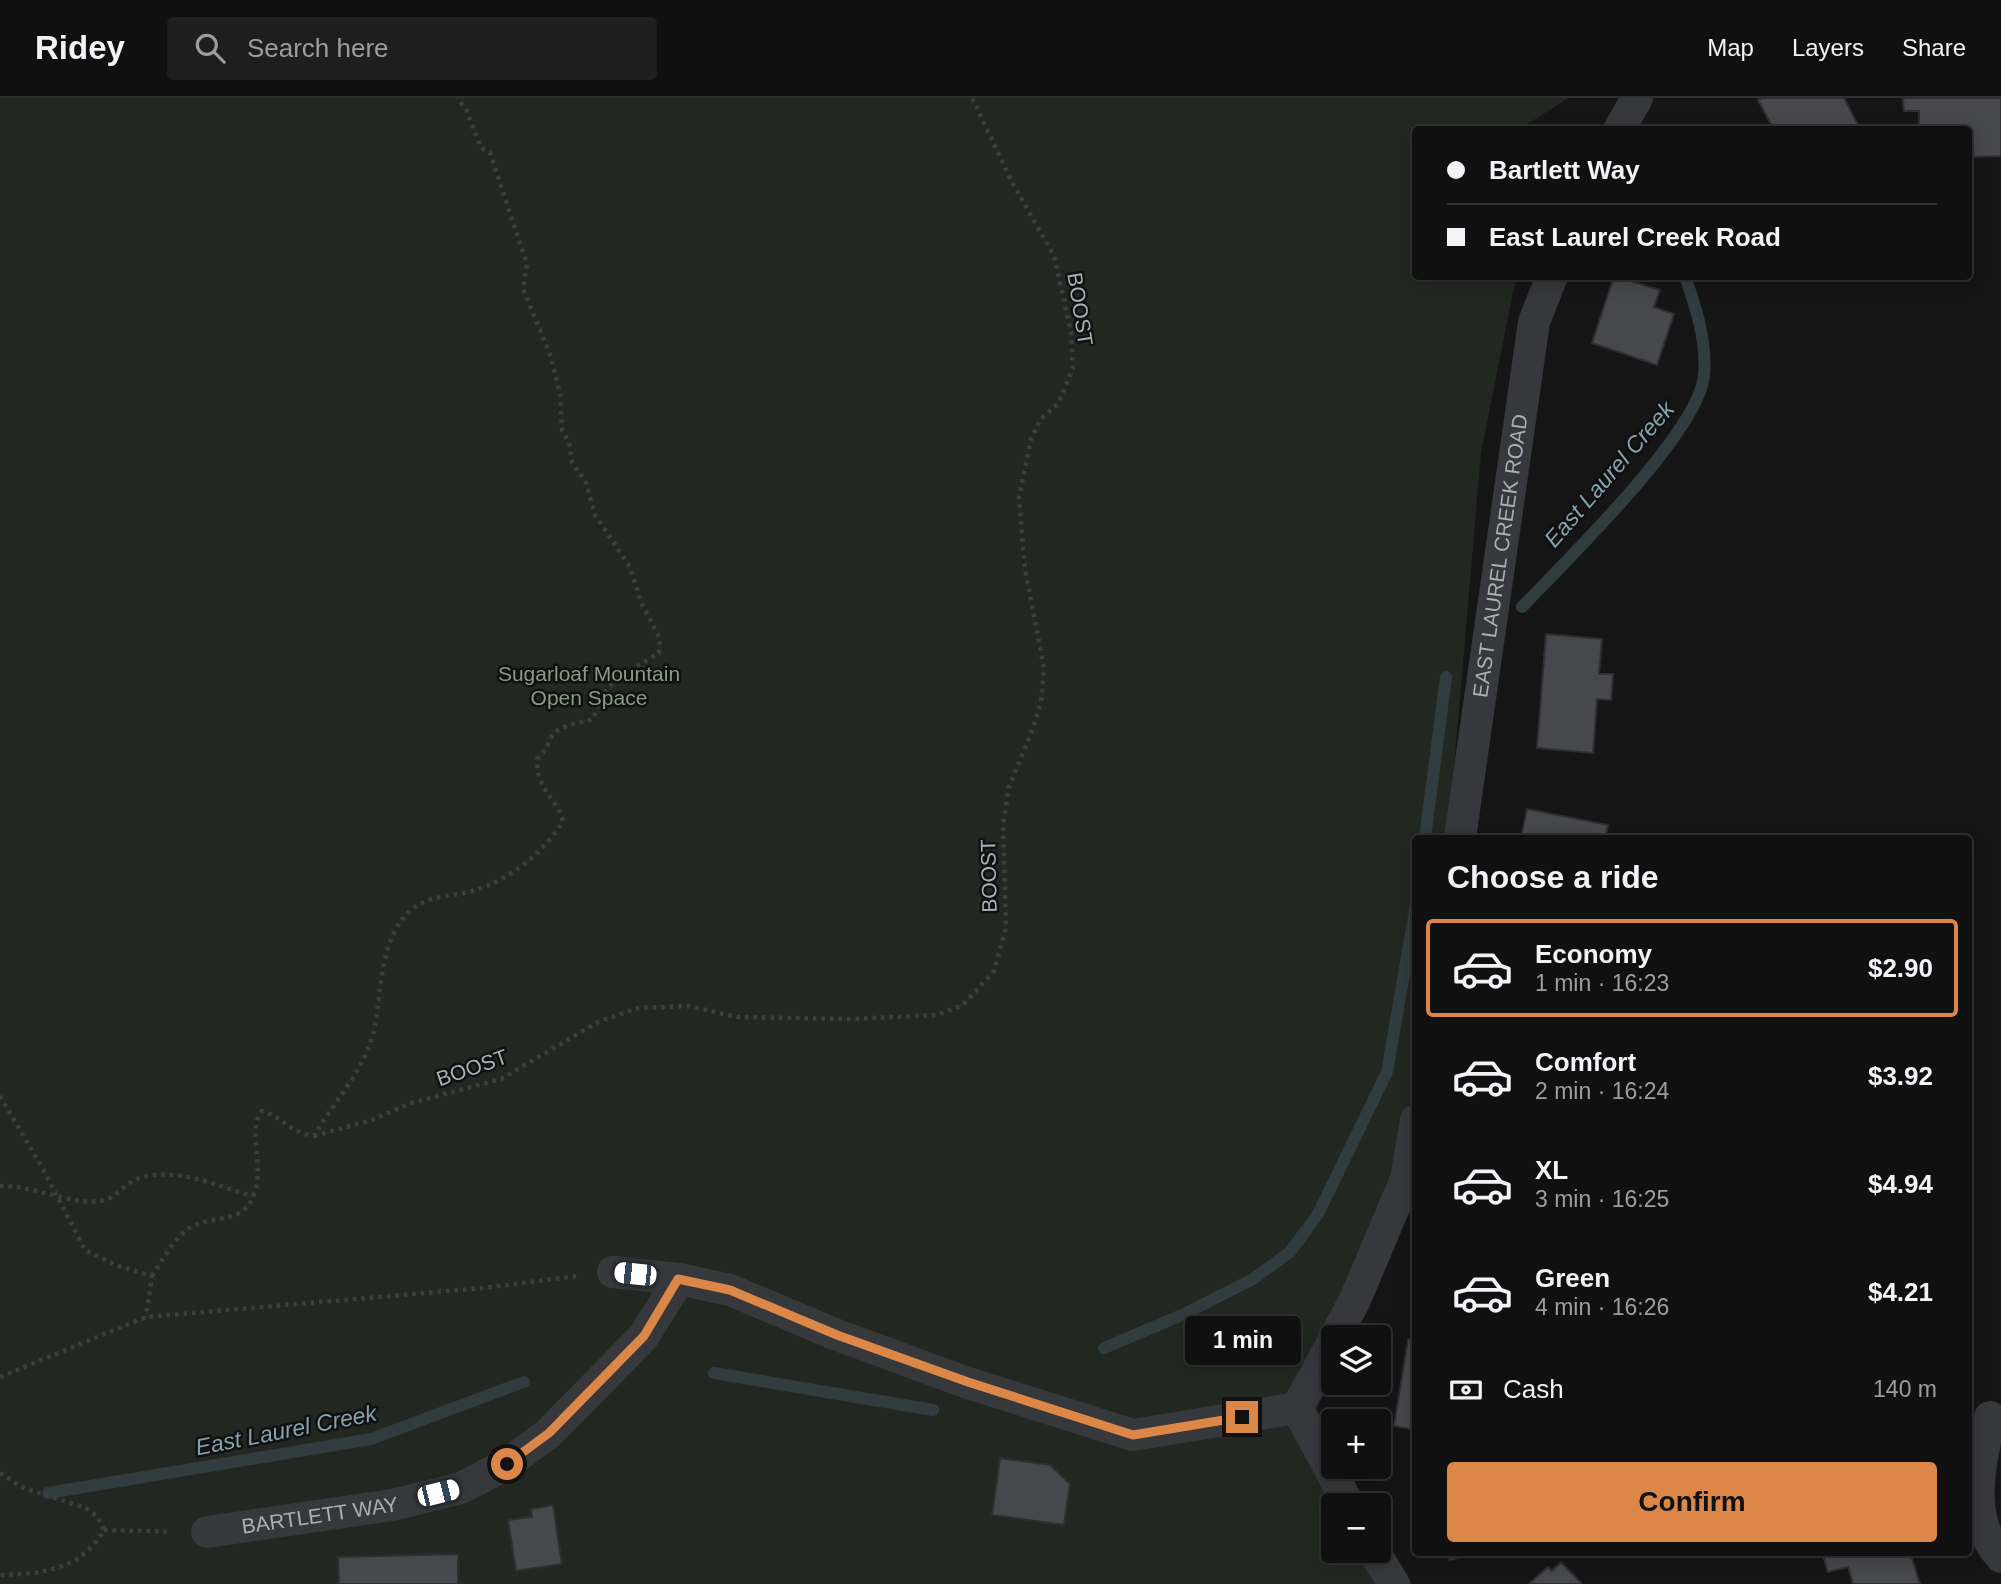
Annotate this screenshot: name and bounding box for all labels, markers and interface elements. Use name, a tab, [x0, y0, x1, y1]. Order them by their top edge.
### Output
search box	[167, 17, 657, 80]
text: Ridey	[35, 29, 125, 66]
icon: search	[191, 29, 229, 67]
text: Search here	[247, 33, 389, 63]
text: Map	[1707, 34, 1754, 61]
text: Layers	[1792, 34, 1864, 61]
text: Share	[1902, 34, 1966, 61]
text: Bartlett Way	[1489, 155, 1640, 185]
text: East Laurel Creek Road	[1489, 222, 1781, 252]
street label: BOOST	[1063, 271, 1098, 347]
water label: East Laurel Creek	[1539, 395, 1680, 552]
street label: EAST LAUREL CREEK ROAD	[1468, 413, 1532, 699]
park label: Sugarloaf Mountain Open Space	[498, 662, 680, 709]
street label: BOOST	[976, 839, 1001, 913]
text: Choose a ride	[1447, 859, 1659, 895]
icon: car	[1451, 937, 1514, 1000]
text: Economy	[1535, 939, 1652, 969]
text: $2.90	[1868, 953, 1933, 983]
text: 1 min · 16:23	[1535, 970, 1669, 996]
street label: BOOST	[433, 1045, 510, 1090]
icon: car	[1451, 1045, 1514, 1108]
text: Comfort	[1535, 1047, 1636, 1077]
text: $3.92	[1868, 1061, 1933, 1091]
text: 2 min · 16:24	[1535, 1078, 1669, 1104]
icon: car	[1451, 1153, 1514, 1216]
text: XL	[1535, 1155, 1568, 1185]
text: $4.94	[1868, 1169, 1933, 1199]
text: 3 min · 16:25	[1535, 1186, 1669, 1212]
car	[614, 1261, 657, 1287]
icon: car	[1451, 1261, 1514, 1324]
text: Green	[1535, 1263, 1610, 1293]
text: $4.21	[1868, 1277, 1933, 1307]
text: 4 min · 16:26	[1535, 1294, 1669, 1320]
callout: 1 min	[1184, 1316, 1300, 1364]
map controls	[1321, 1325, 1391, 1563]
button: layers	[1321, 1325, 1391, 1395]
text: 1 min	[1213, 1327, 1273, 1353]
icon: cash	[1447, 1371, 1485, 1409]
text: Cash	[1503, 1374, 1564, 1404]
text: 140 m	[1873, 1376, 1937, 1402]
water label: East Laurel Creek	[193, 1399, 380, 1460]
route end	[1226, 1401, 1258, 1433]
button: +	[1321, 1409, 1391, 1479]
route start	[491, 1448, 523, 1480]
button: Confirm	[1447, 1462, 1937, 1542]
car	[416, 1478, 461, 1508]
street label: BARTLETT WAY	[240, 1492, 400, 1538]
button: −	[1321, 1493, 1391, 1563]

